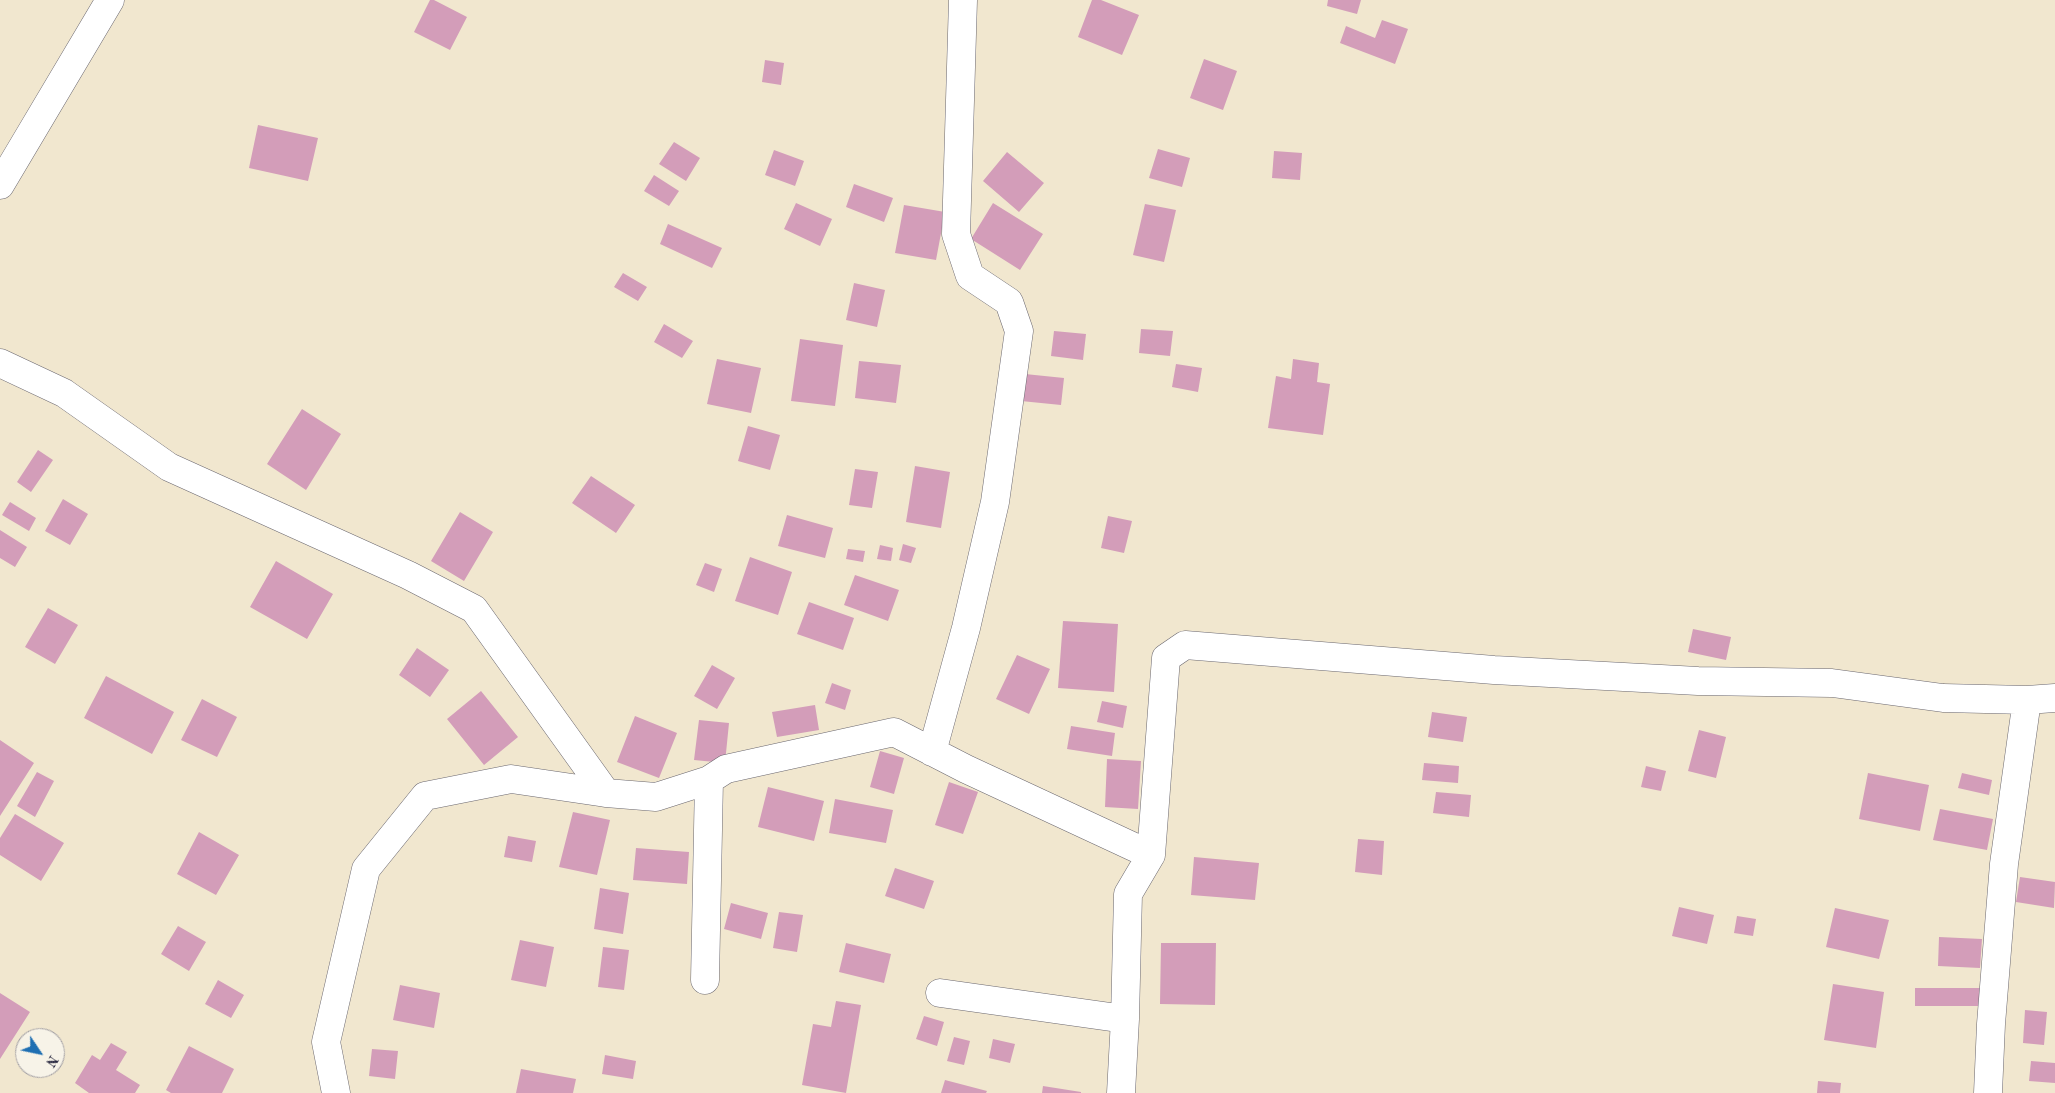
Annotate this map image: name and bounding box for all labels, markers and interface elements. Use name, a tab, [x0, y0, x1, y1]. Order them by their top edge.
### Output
north arrow	[15, 1028, 65, 1078]
text: N	[43, 1052, 60, 1069]

